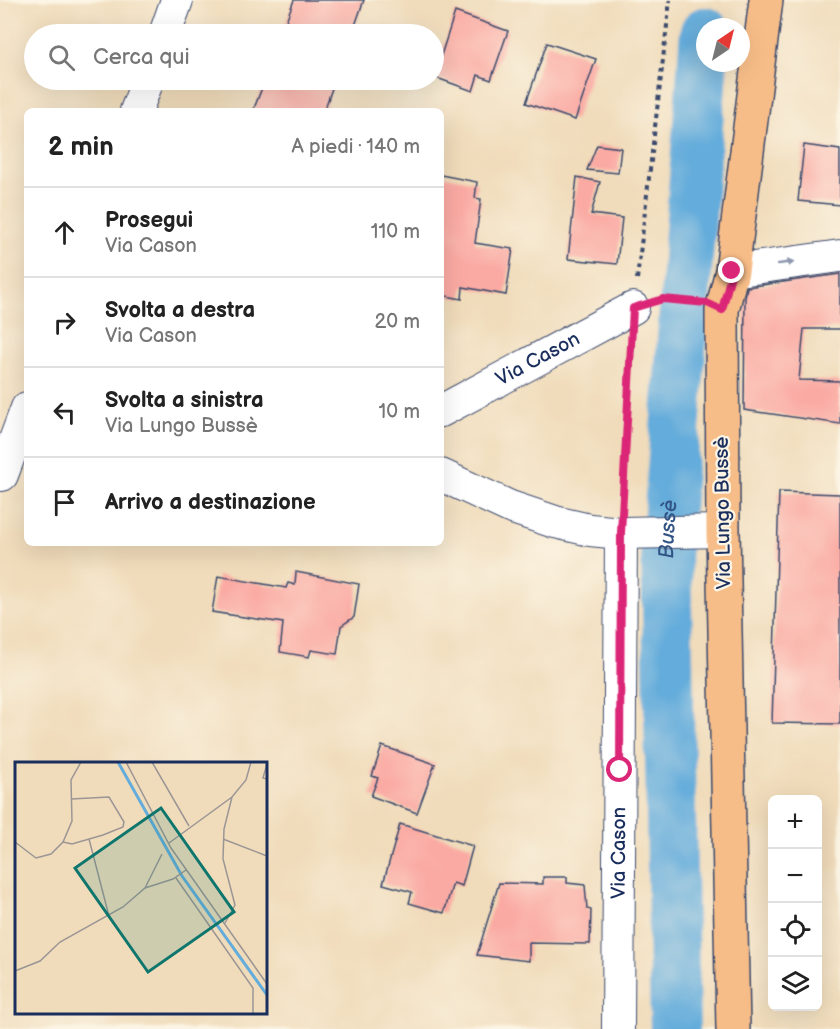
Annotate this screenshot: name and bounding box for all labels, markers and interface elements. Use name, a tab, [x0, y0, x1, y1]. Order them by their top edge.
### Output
north arrow	[696, 18, 750, 72]
search box	[24, 24, 444, 90]
icon: search	[45, 41, 78, 74]
text: Cerca qui	[93, 44, 190, 71]
text: 2 min	[48, 132, 114, 163]
text: A piedi · 140 m	[291, 135, 420, 159]
text: Prosegui	[105, 207, 193, 234]
icon: ahead	[48, 216, 81, 249]
text: 110 m	[371, 220, 420, 244]
text: Via Cason	[105, 234, 197, 258]
route end	[718, 257, 744, 283]
one-way arrow	[776, 259, 795, 268]
text: Svolta a destra	[105, 297, 255, 324]
icon: right	[48, 306, 81, 339]
text: 20 m	[375, 310, 420, 334]
text: Via Cason	[105, 324, 197, 348]
street label: Via Cason	[492, 327, 584, 391]
text: Svolta a sinistra	[105, 387, 264, 414]
icon: left	[48, 396, 81, 429]
text: 10 m	[379, 400, 420, 424]
text: Via Lungo Bussè	[105, 414, 258, 438]
street label: Via Lungo Bussè	[710, 436, 736, 590]
icon: arrive	[48, 486, 81, 519]
text: Arrivo a destinazione	[105, 489, 316, 516]
water label: Bussè	[653, 499, 682, 559]
route start	[606, 756, 632, 782]
inset map	[15, 762, 267, 1014]
map controls	[768, 795, 822, 1011]
button: +	[768, 795, 822, 849]
street label: Via Cason	[607, 807, 631, 899]
button: −	[768, 849, 822, 903]
button: locate	[768, 903, 822, 957]
button: layers	[768, 957, 822, 1011]

